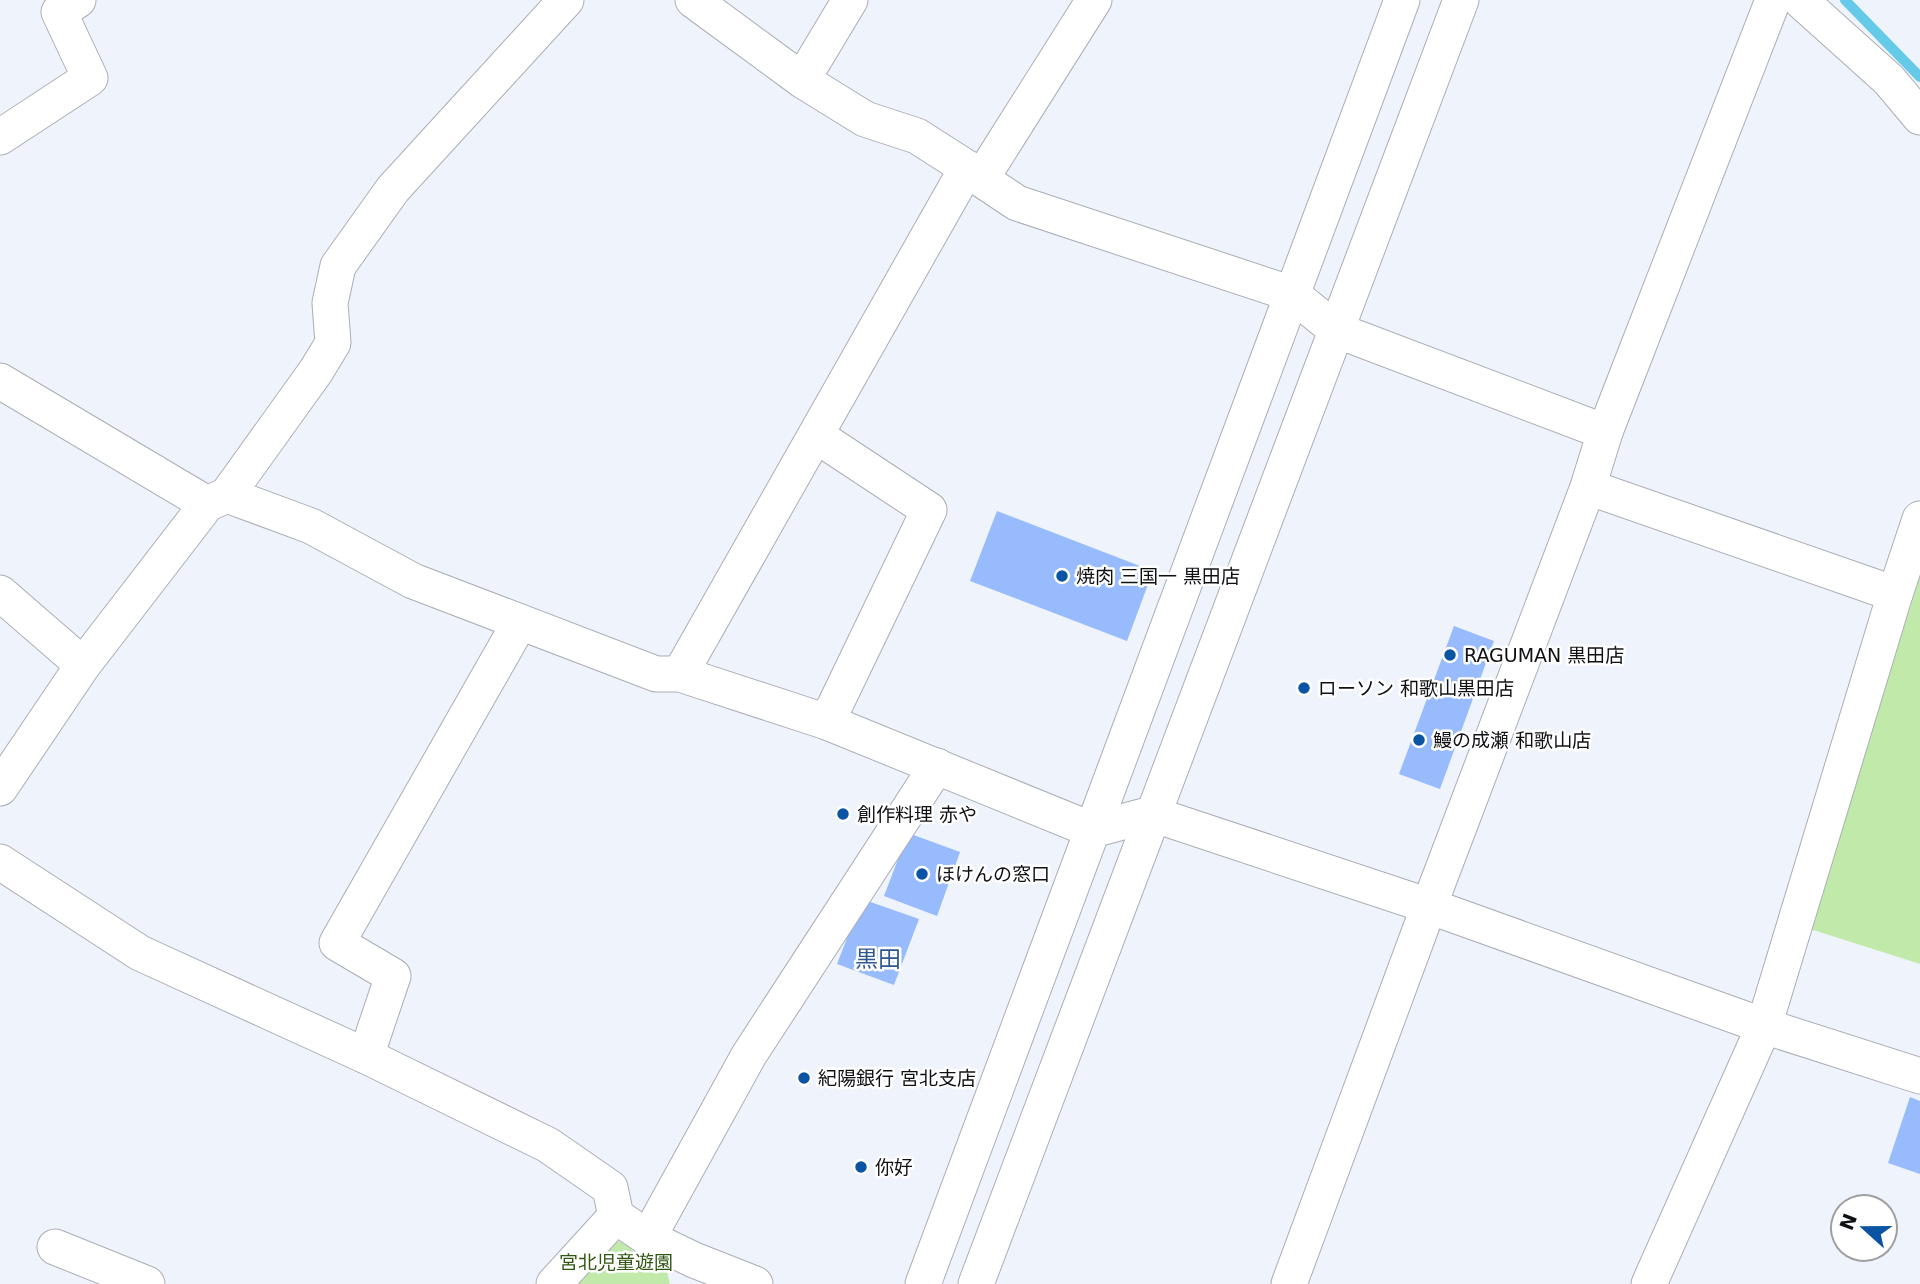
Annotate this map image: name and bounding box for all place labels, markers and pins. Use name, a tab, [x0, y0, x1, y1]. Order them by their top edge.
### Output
place label: 焼肉 三国一 黒田店	[1076, 565, 1240, 587]
marker: 焼肉 三国一 黒田店	[1054, 568, 1070, 584]
place label: RAGUMAN 黒田店	[1464, 644, 1624, 666]
marker: RAGUMAN 黒田店	[1442, 647, 1458, 663]
place label: ローソン 和歌山黒田店	[1318, 677, 1514, 699]
marker: ローソン 和歌山黒田店	[1296, 680, 1312, 696]
place label: 鰻の成瀬 和歌山店	[1433, 729, 1591, 751]
marker: 鰻の成瀬 和歌山店	[1411, 732, 1427, 748]
place label: 創作料理 赤や	[857, 803, 977, 825]
marker: 創作料理 赤や	[835, 806, 851, 822]
place label: ほけんの窓口	[936, 863, 1050, 885]
marker: ほけんの窓口	[914, 866, 930, 882]
place label: 紀陽銀行 宮北支店	[818, 1067, 976, 1089]
marker: 紀陽銀行 宮北支店	[796, 1070, 812, 1086]
place label: 你好	[875, 1156, 913, 1178]
marker: 你好	[853, 1159, 869, 1175]

